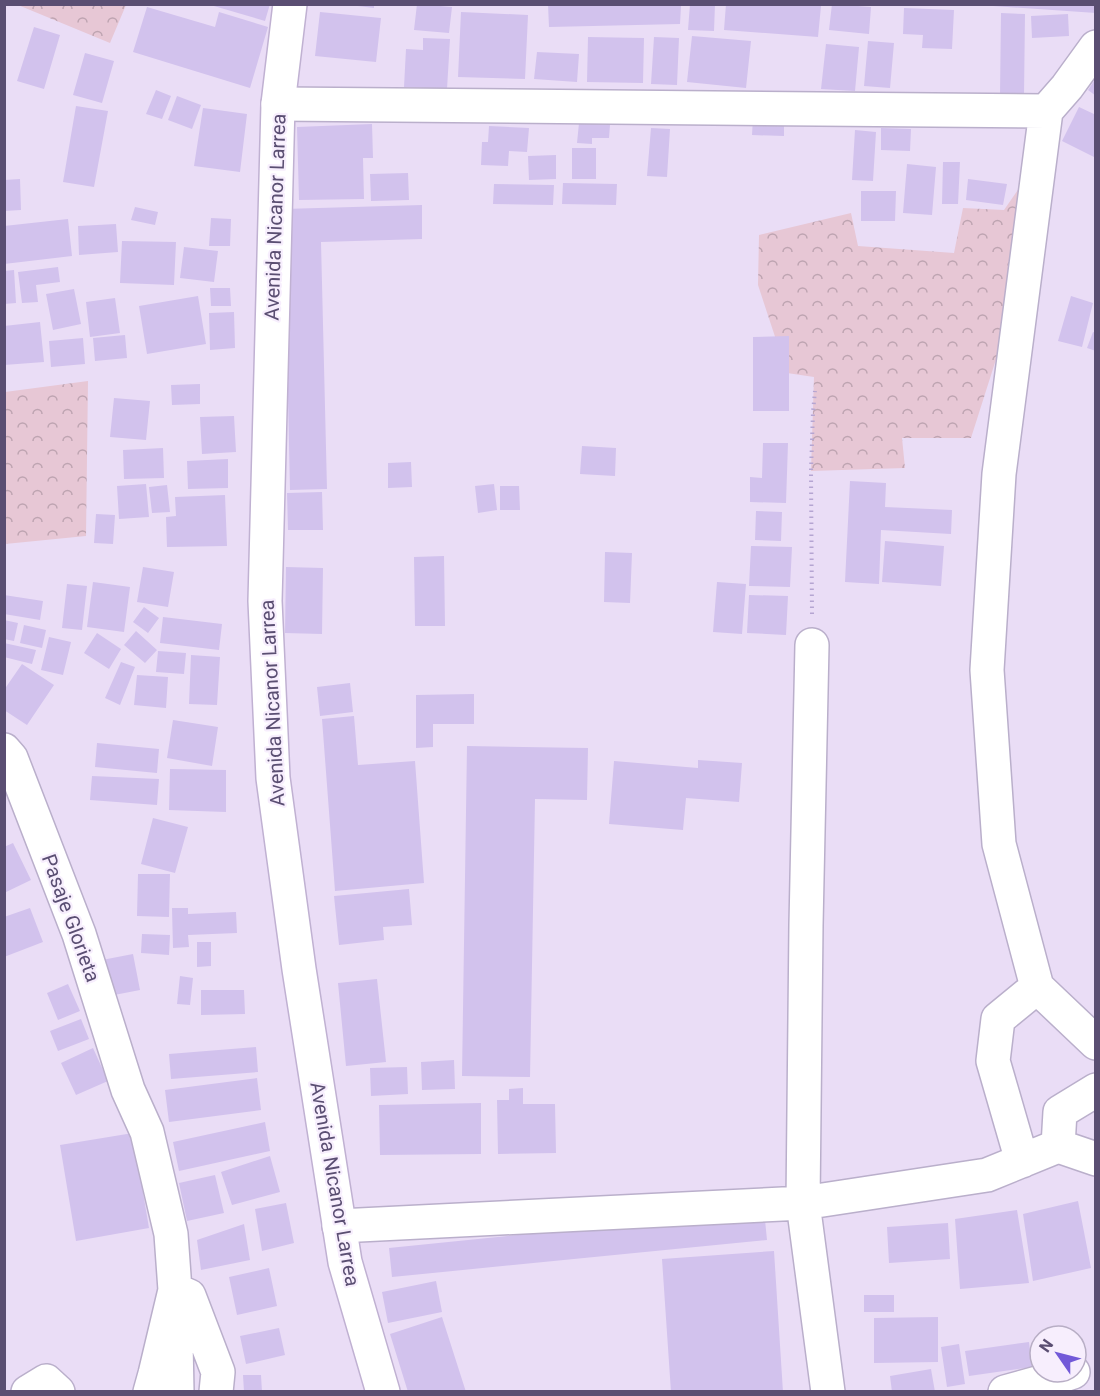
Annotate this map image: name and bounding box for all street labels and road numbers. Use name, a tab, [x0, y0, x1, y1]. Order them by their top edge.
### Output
street label: Avenida Nicanor Larrea	[259, 113, 291, 321]
street label: Avenida Nicanor Larrea	[255, 599, 289, 807]
street label: Pasaje Glorieta	[37, 851, 105, 985]
street label: Avenida Nicanor Larrea	[305, 1080, 365, 1288]

